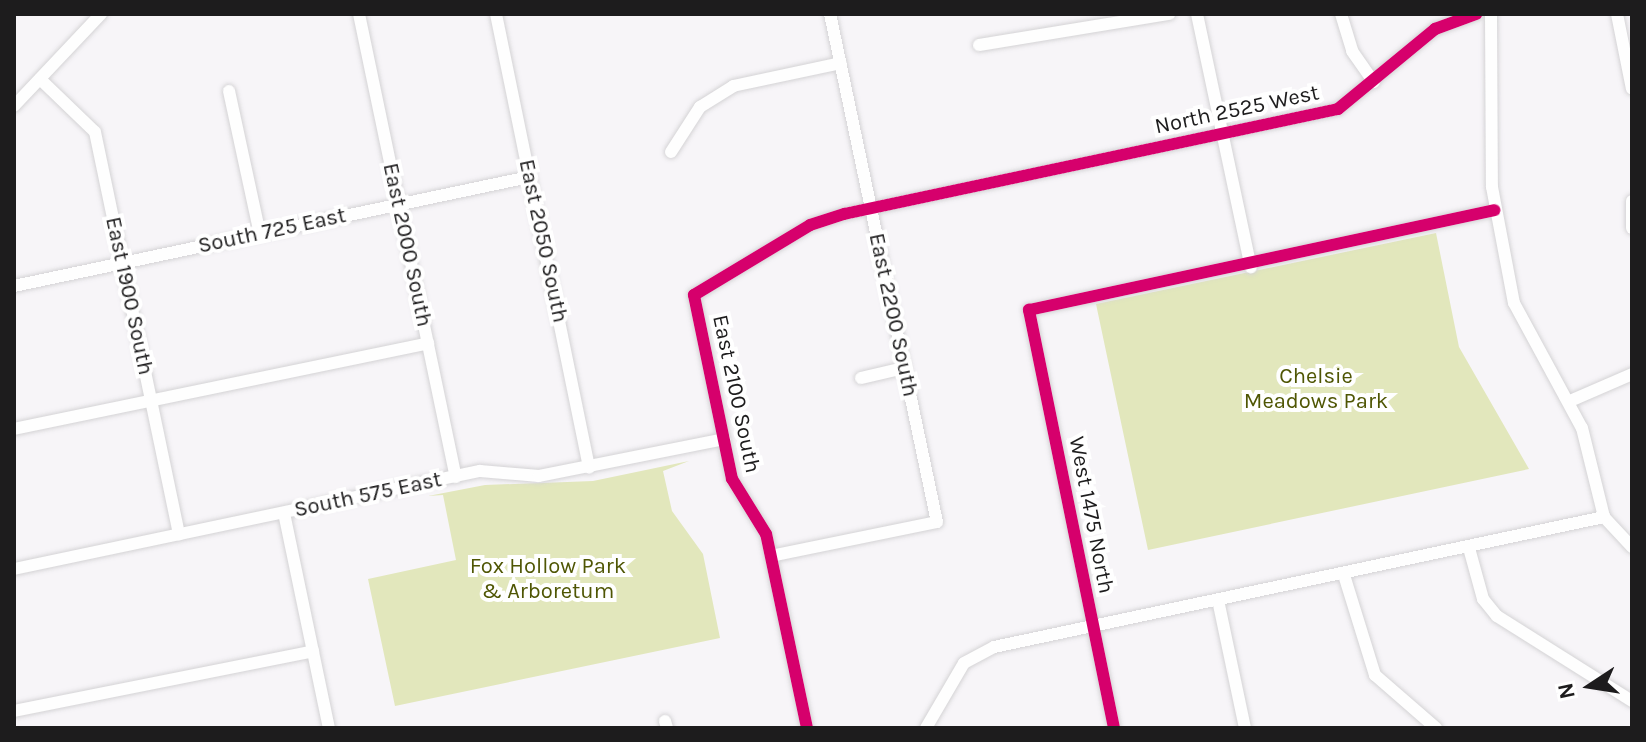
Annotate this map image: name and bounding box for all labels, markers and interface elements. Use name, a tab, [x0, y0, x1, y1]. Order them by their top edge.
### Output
street label: North 2525 West	[1152, 80, 1322, 140]
street label: East 2050 South	[513, 157, 573, 325]
street label: East 2000 South	[377, 161, 437, 329]
street label: South 725 East	[196, 202, 348, 260]
street label: East 1900 South	[99, 214, 159, 378]
street label: East 2200 South	[863, 231, 923, 399]
street label: East 2100 South	[706, 312, 766, 476]
park label: Chelsie Meadows Park	[1244, 363, 1388, 414]
street label: West 1475 North	[1063, 434, 1119, 596]
street label: South 575 East	[292, 466, 444, 524]
park label: Fox Hollow Park & Arboretum	[470, 553, 626, 604]
north arrow	[1550, 646, 1630, 726]
text: N	[1552, 681, 1581, 701]

